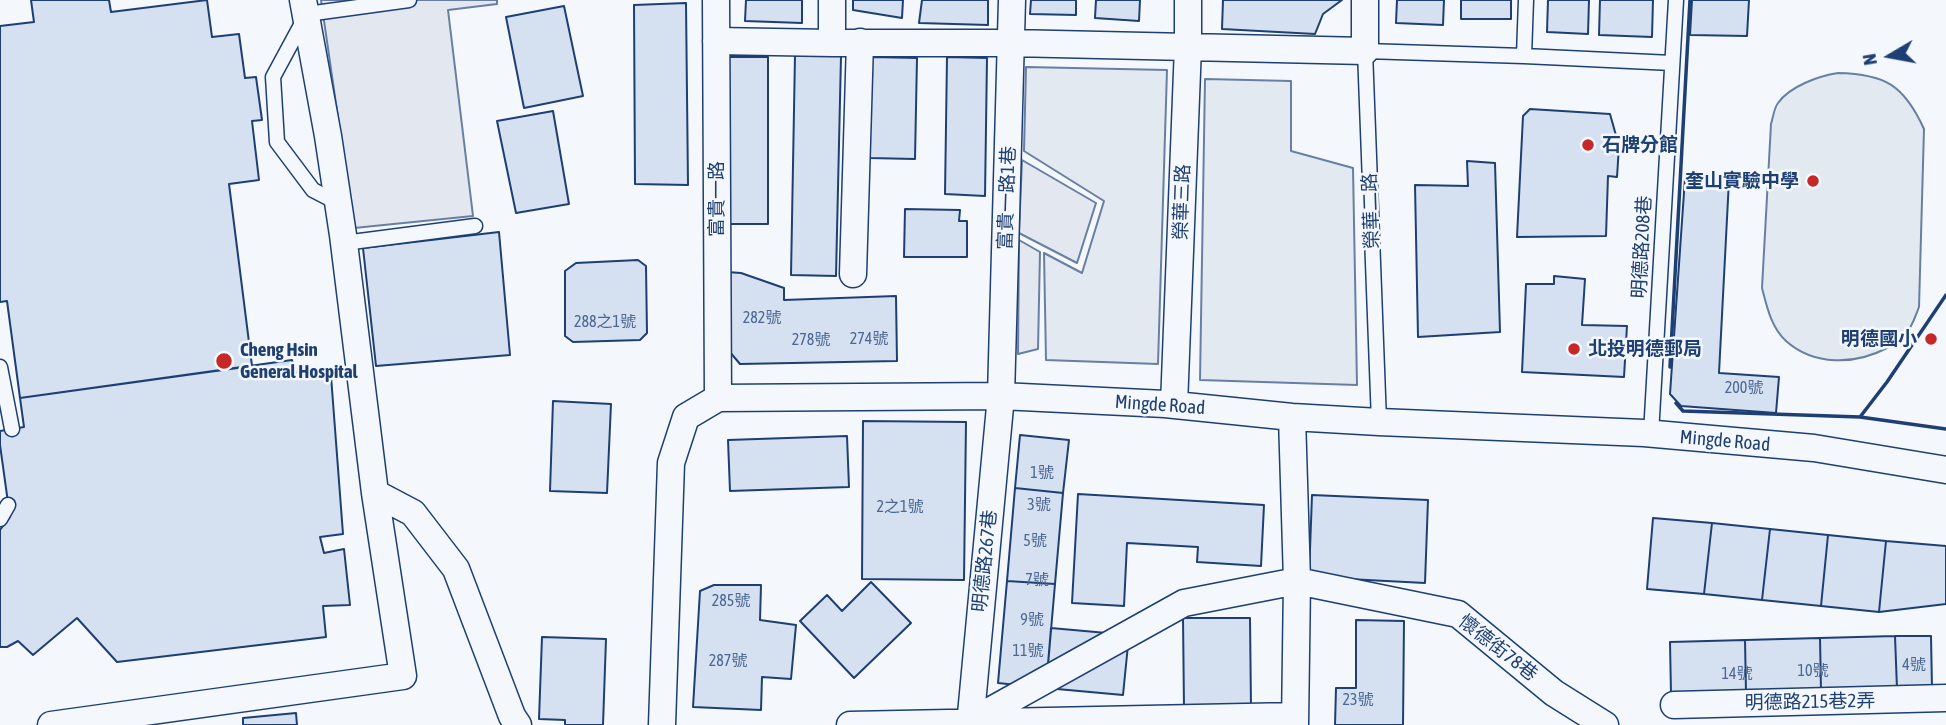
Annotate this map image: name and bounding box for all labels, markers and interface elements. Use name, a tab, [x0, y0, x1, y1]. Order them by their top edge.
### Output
north arrow	[1855, 21, 1925, 91]
text: N	[1858, 52, 1881, 67]
place label: 石牌分館	[1602, 134, 1678, 156]
marker: 石牌分館	[1580, 137, 1596, 153]
street label: 富貴一路1巷	[994, 146, 1020, 250]
street label: 富貴一路	[706, 161, 728, 237]
street label: 榮華三路	[1169, 164, 1195, 240]
place label: 奎山實驗中學	[1685, 170, 1799, 192]
street label: 榮華二路	[1358, 173, 1384, 249]
marker: 奎山實驗中學	[1805, 173, 1821, 189]
street label: 明德路208巷	[1628, 195, 1656, 299]
house number: 282號	[743, 308, 781, 328]
house number: 288之1號	[574, 312, 636, 332]
place label: 明德國小	[1841, 328, 1917, 350]
house number: 274號	[850, 329, 888, 349]
house number: 278號	[792, 330, 830, 350]
marker: 明德國小	[1923, 331, 1939, 347]
place label: 北投明德郵局	[1588, 338, 1702, 360]
place label: Cheng Hsin General Hospital	[240, 339, 358, 383]
marker: 北投明德郵局	[1566, 341, 1582, 357]
marker: Cheng Hsin General Hospital	[214, 351, 234, 371]
house number: 200號	[1725, 378, 1763, 398]
street label: Mingde Road	[1114, 390, 1206, 420]
street label: Mingde Road	[1679, 426, 1771, 456]
house number: 1號	[1030, 463, 1054, 483]
house number: 3號	[1027, 495, 1051, 515]
house number: 2之1號	[876, 497, 924, 517]
street label: 明德路267巷	[968, 509, 1002, 613]
house number: 5號	[1023, 531, 1047, 551]
house number: 7號	[1025, 570, 1049, 590]
house number: 285號	[712, 591, 750, 611]
house number: 9號	[1020, 610, 1044, 630]
street label: 懷德街78巷	[1454, 610, 1542, 686]
house number: 11號	[1012, 641, 1044, 661]
house number: 287號	[709, 651, 747, 671]
house number: 4號	[1902, 655, 1926, 675]
house number: 10號	[1797, 661, 1829, 681]
house number: 14號	[1721, 664, 1753, 684]
street label: 明德路215巷2弄	[1744, 689, 1876, 715]
house number: 23號	[1342, 690, 1374, 710]

